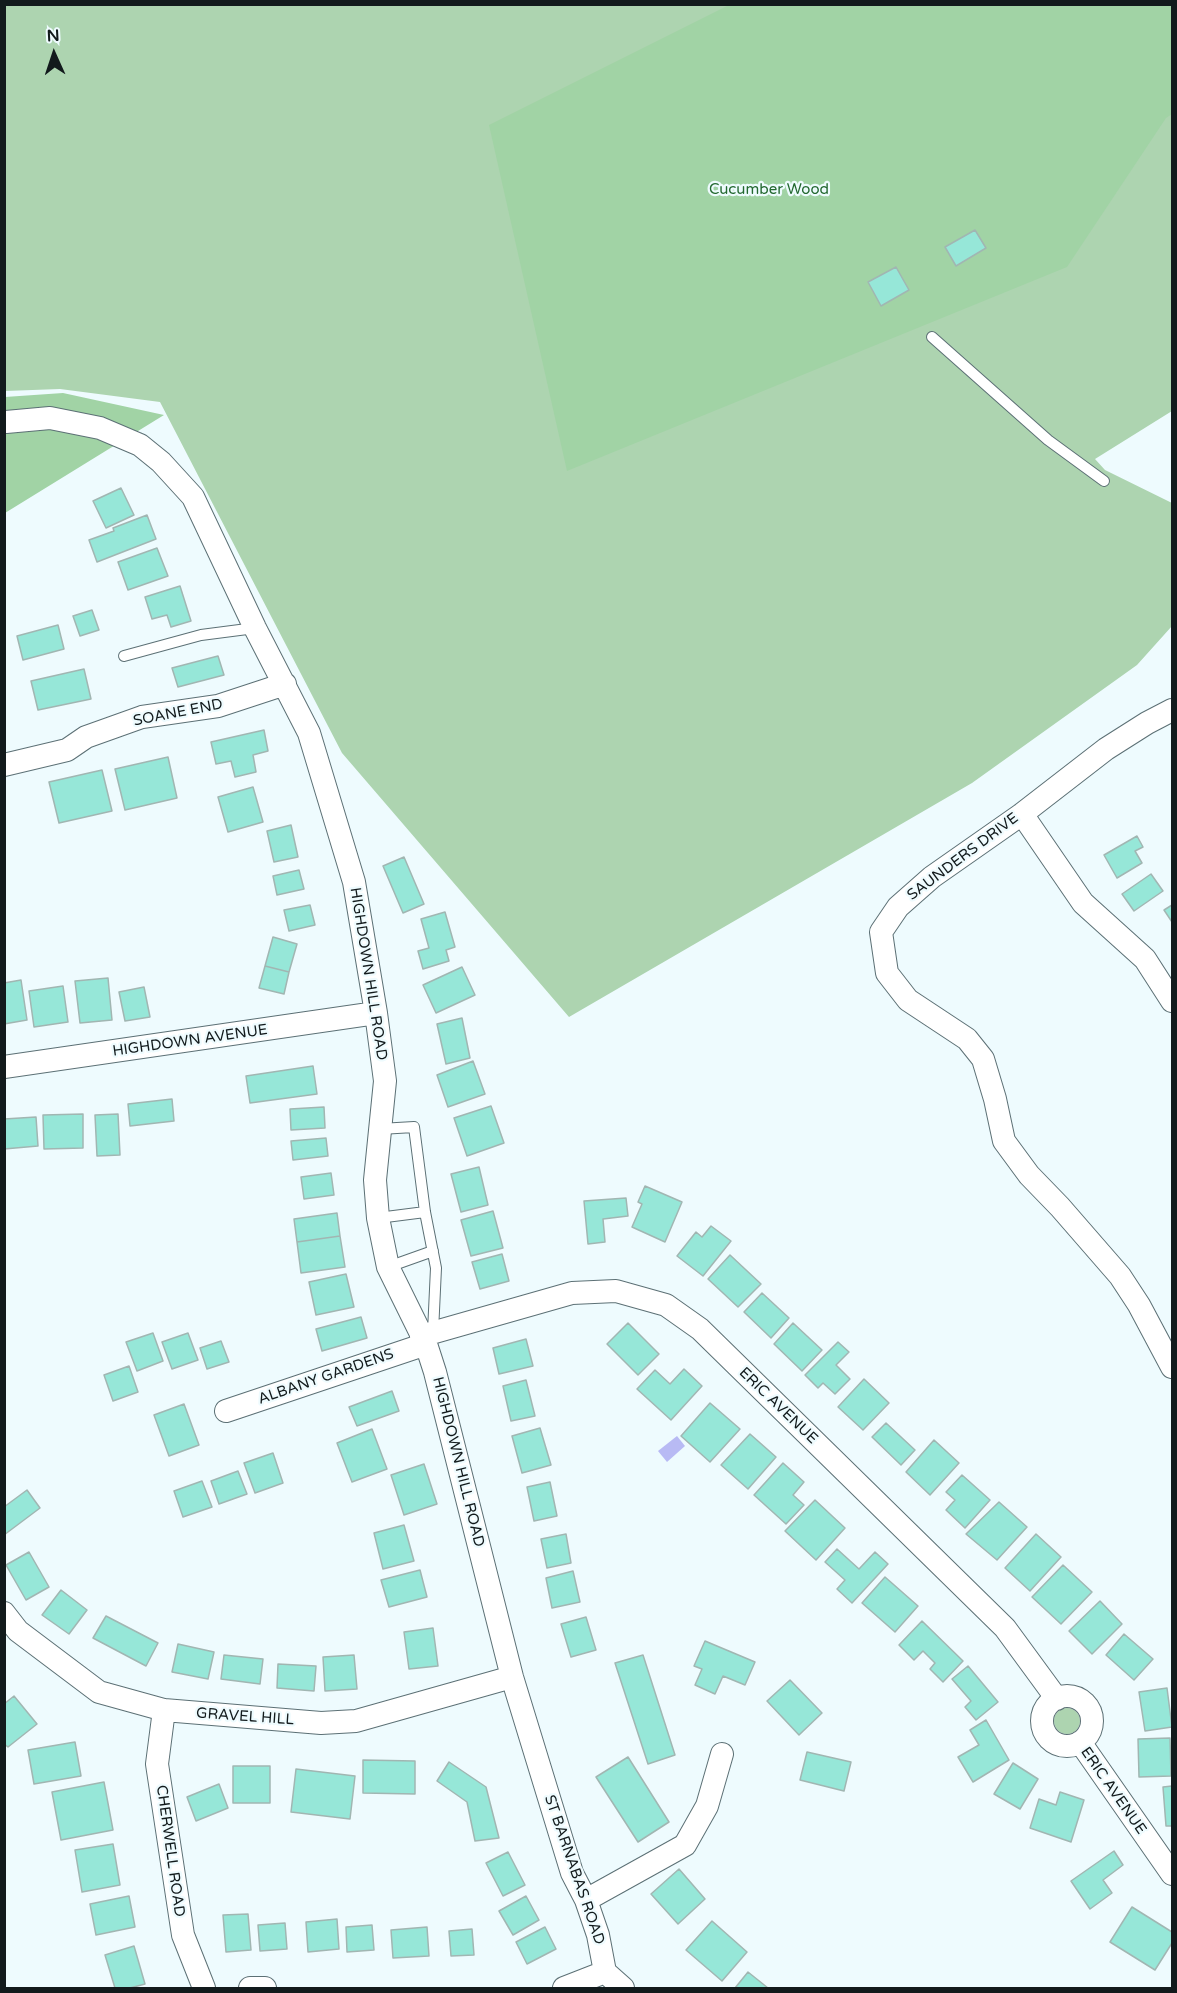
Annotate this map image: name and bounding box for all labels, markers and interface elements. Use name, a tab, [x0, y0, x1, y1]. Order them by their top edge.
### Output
north arrow	[24, 24, 84, 84]
text: N	[46, 26, 60, 46]
park label: Cucumber Wood	[709, 181, 829, 199]
street label: SOANE END	[132, 696, 224, 730]
street label: SAUNDERS DRIVE	[904, 809, 1022, 905]
street label: HIGHDOWN HILL ROAD	[345, 886, 391, 1062]
street label: HIGHDOWN AVENUE	[111, 1021, 269, 1061]
street label: ALBANY GARDENS	[256, 1345, 396, 1409]
street label: ERIC AVENUE	[735, 1364, 821, 1448]
street label: HIGHDOWN HILL ROAD	[428, 1375, 488, 1549]
street label: GRAVEL HILL	[196, 1705, 294, 1729]
street label: ERIC AVENUE	[1076, 1744, 1150, 1838]
street label: CHERWELL ROAD	[152, 1784, 188, 1918]
street label: ST BARNABAS ROAD	[540, 1793, 608, 1947]

